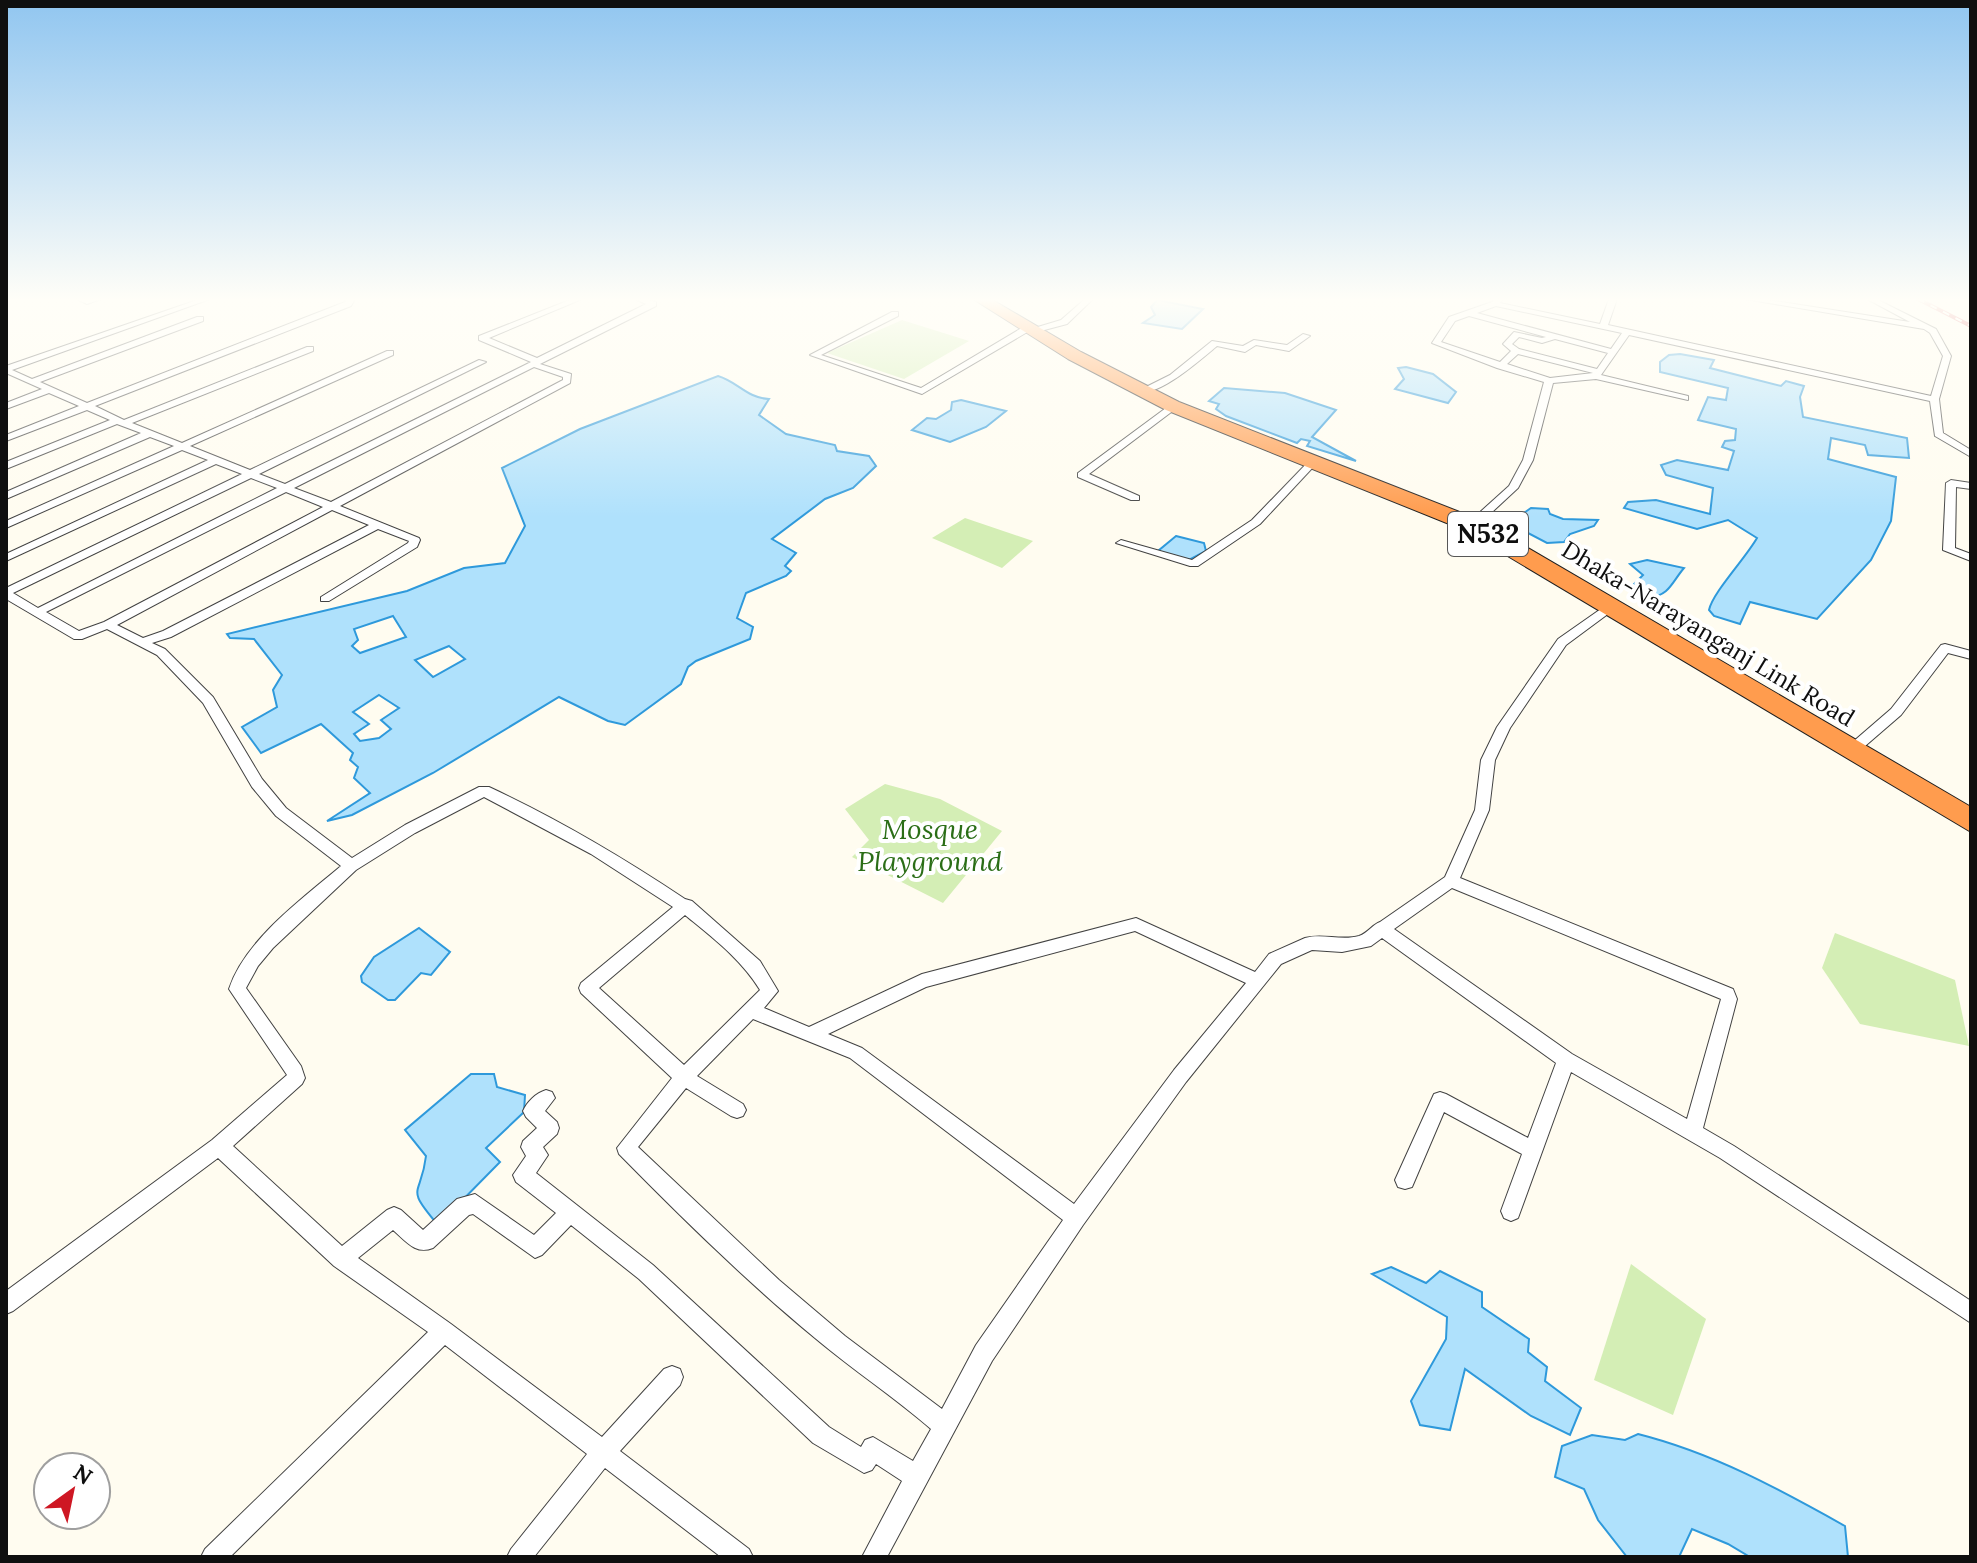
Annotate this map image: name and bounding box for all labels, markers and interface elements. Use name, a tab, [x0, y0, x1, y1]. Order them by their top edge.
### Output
road number: N532	[1448, 512, 1528, 556]
street label: Dhaka-Narayanganj Link Road	[1556, 534, 1860, 733]
park label: Mosque Playground	[857, 811, 1003, 879]
north arrow	[32, 1451, 112, 1531]
text: N	[68, 1458, 98, 1491]

